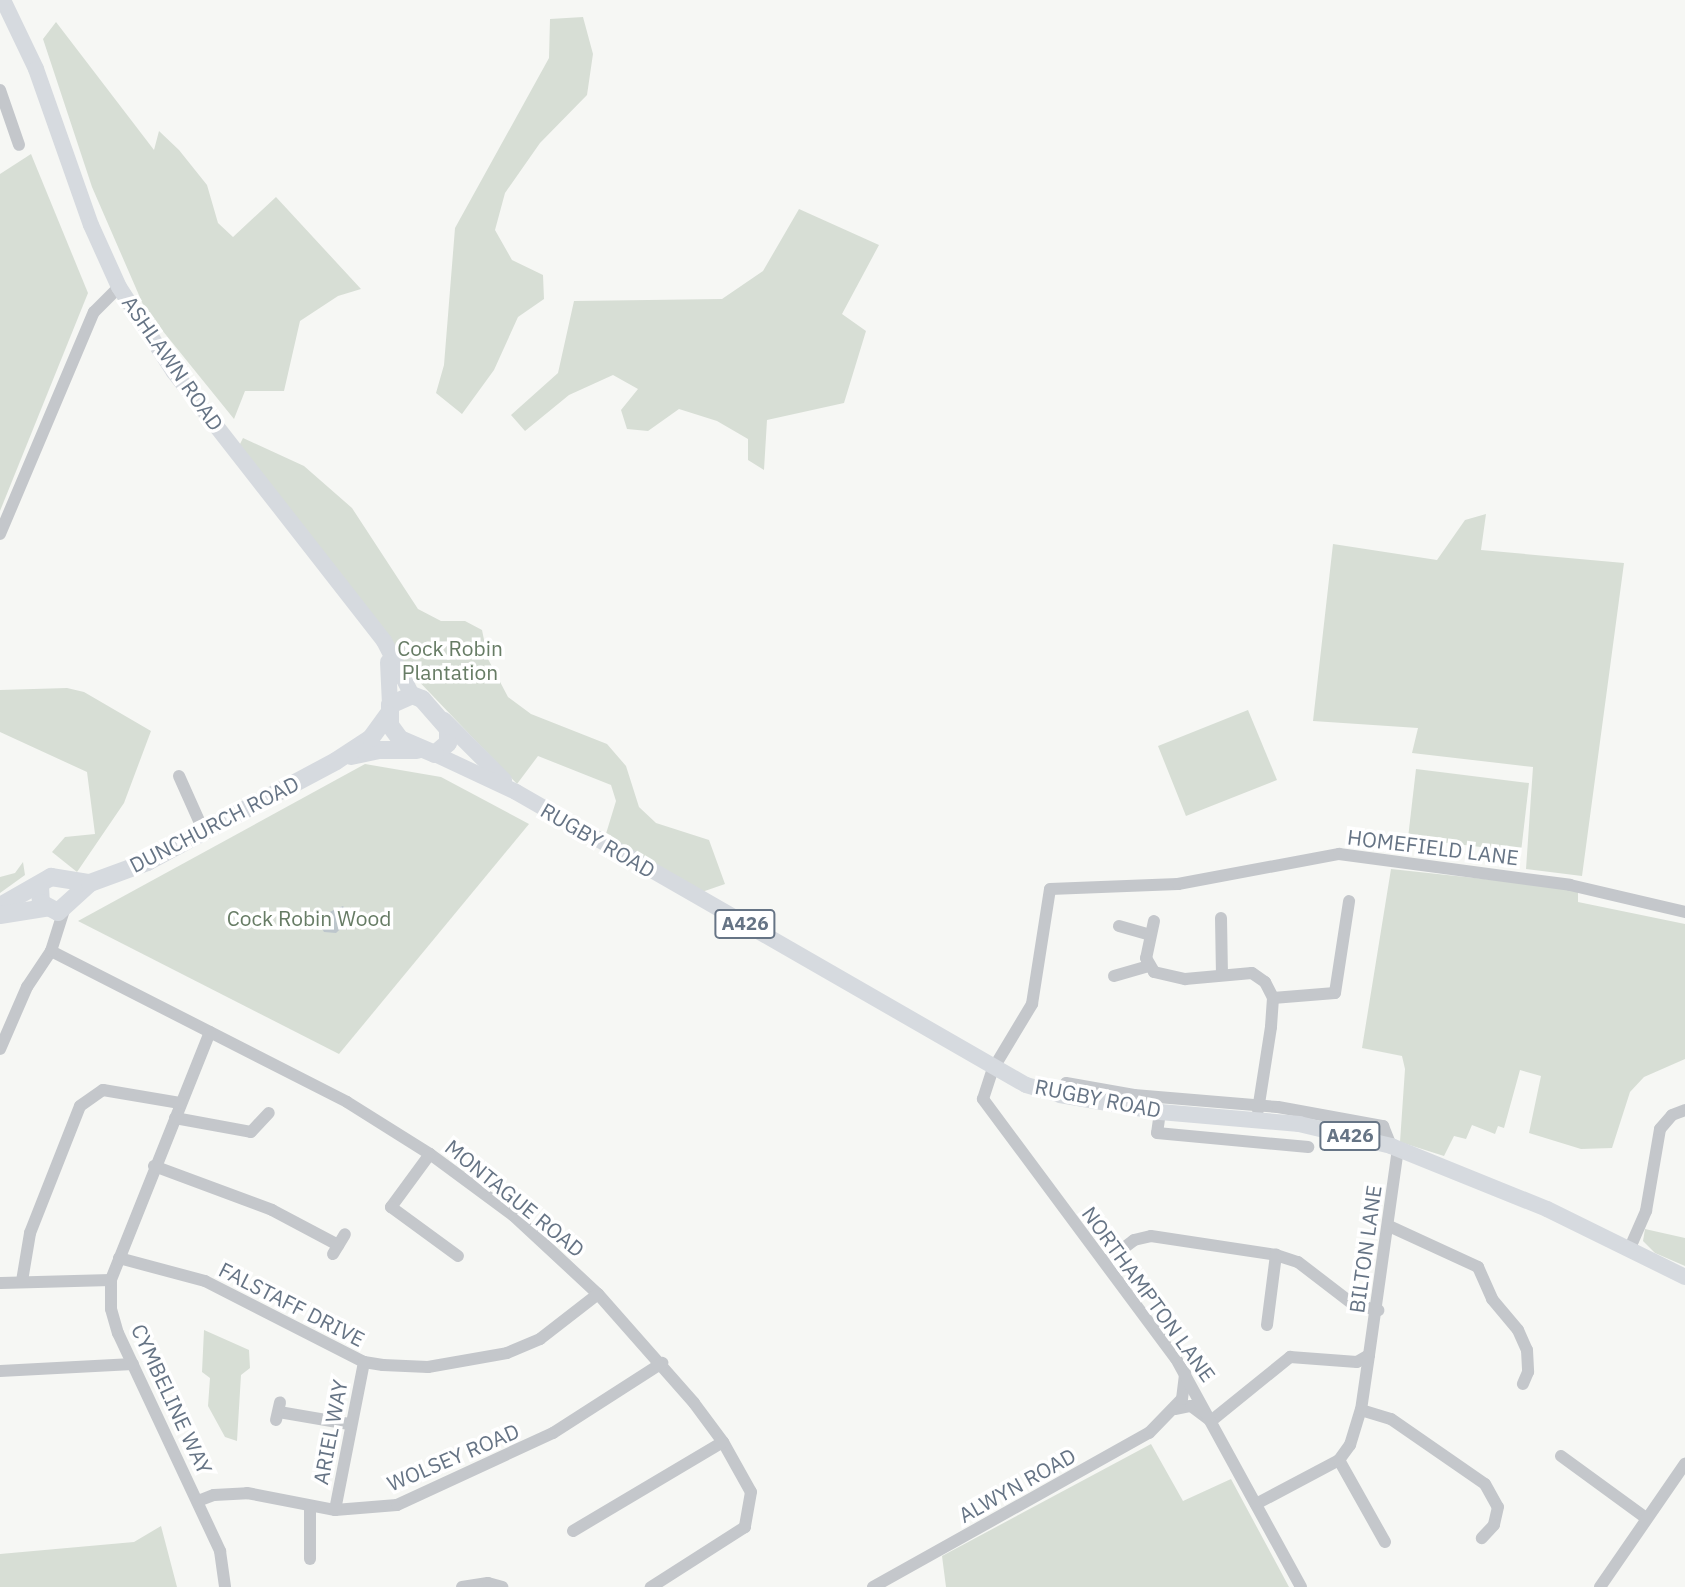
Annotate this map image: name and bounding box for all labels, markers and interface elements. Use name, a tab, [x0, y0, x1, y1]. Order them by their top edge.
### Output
street label: ASHLAWN ROAD	[117, 291, 229, 435]
park label: Cock Robin Plantation	[397, 635, 503, 685]
street label: DUNCHURCH ROAD	[125, 770, 303, 878]
street label: RUGBY ROAD	[536, 797, 660, 883]
street label: HOMEFIELD LANE	[1346, 824, 1520, 870]
park label: Cock Robin Wood	[227, 905, 391, 931]
road number: A426	[714, 908, 776, 940]
street label: RUGBY ROAD	[1033, 1073, 1163, 1123]
road number: A426	[1318, 1120, 1382, 1152]
street label: MONTAGUE ROAD	[440, 1134, 590, 1262]
street label: BILTON LANE	[1344, 1183, 1386, 1315]
street label: NORTHAMPTON LANE	[1077, 1201, 1221, 1387]
street label: FALSTAFF DRIVE	[215, 1256, 369, 1352]
street label: CYMBELINE WAY	[126, 1320, 218, 1478]
street label: ARIEL WAY	[307, 1377, 353, 1487]
street label: WOLSEY ROAD	[383, 1418, 523, 1496]
street label: ALWYN ROAD	[954, 1443, 1080, 1527]

